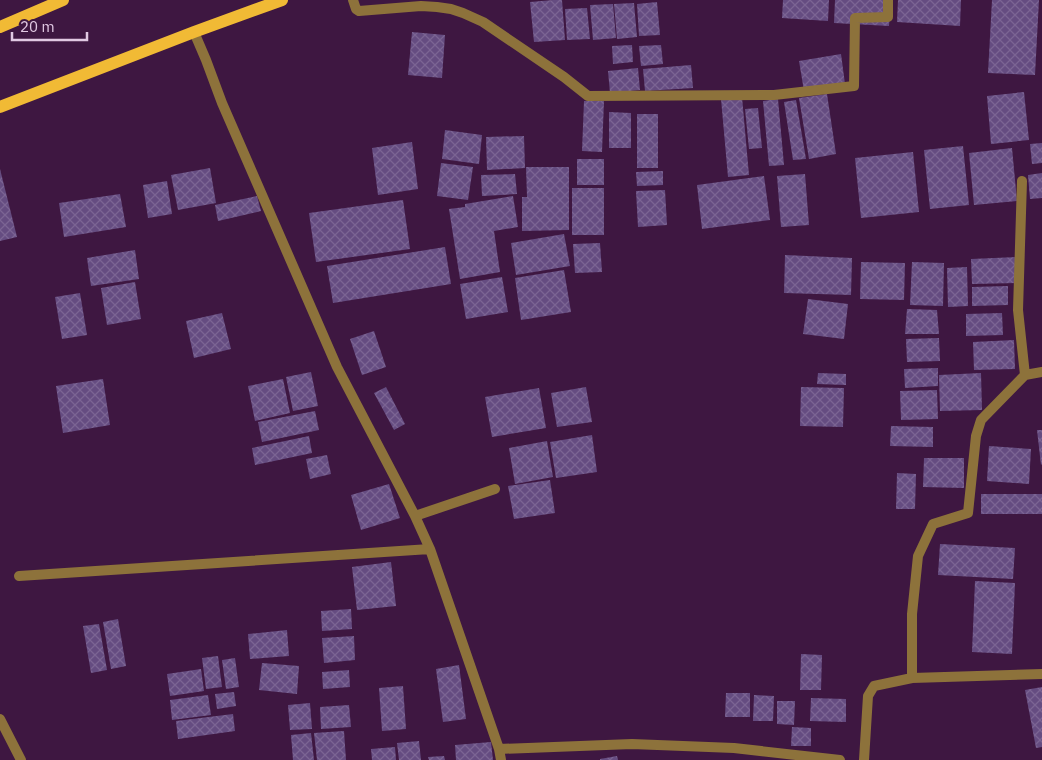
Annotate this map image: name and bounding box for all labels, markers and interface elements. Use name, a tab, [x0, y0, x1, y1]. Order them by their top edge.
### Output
scale bar	[12, 10, 88, 42]
text: 20 m	[20, 17, 55, 36]

